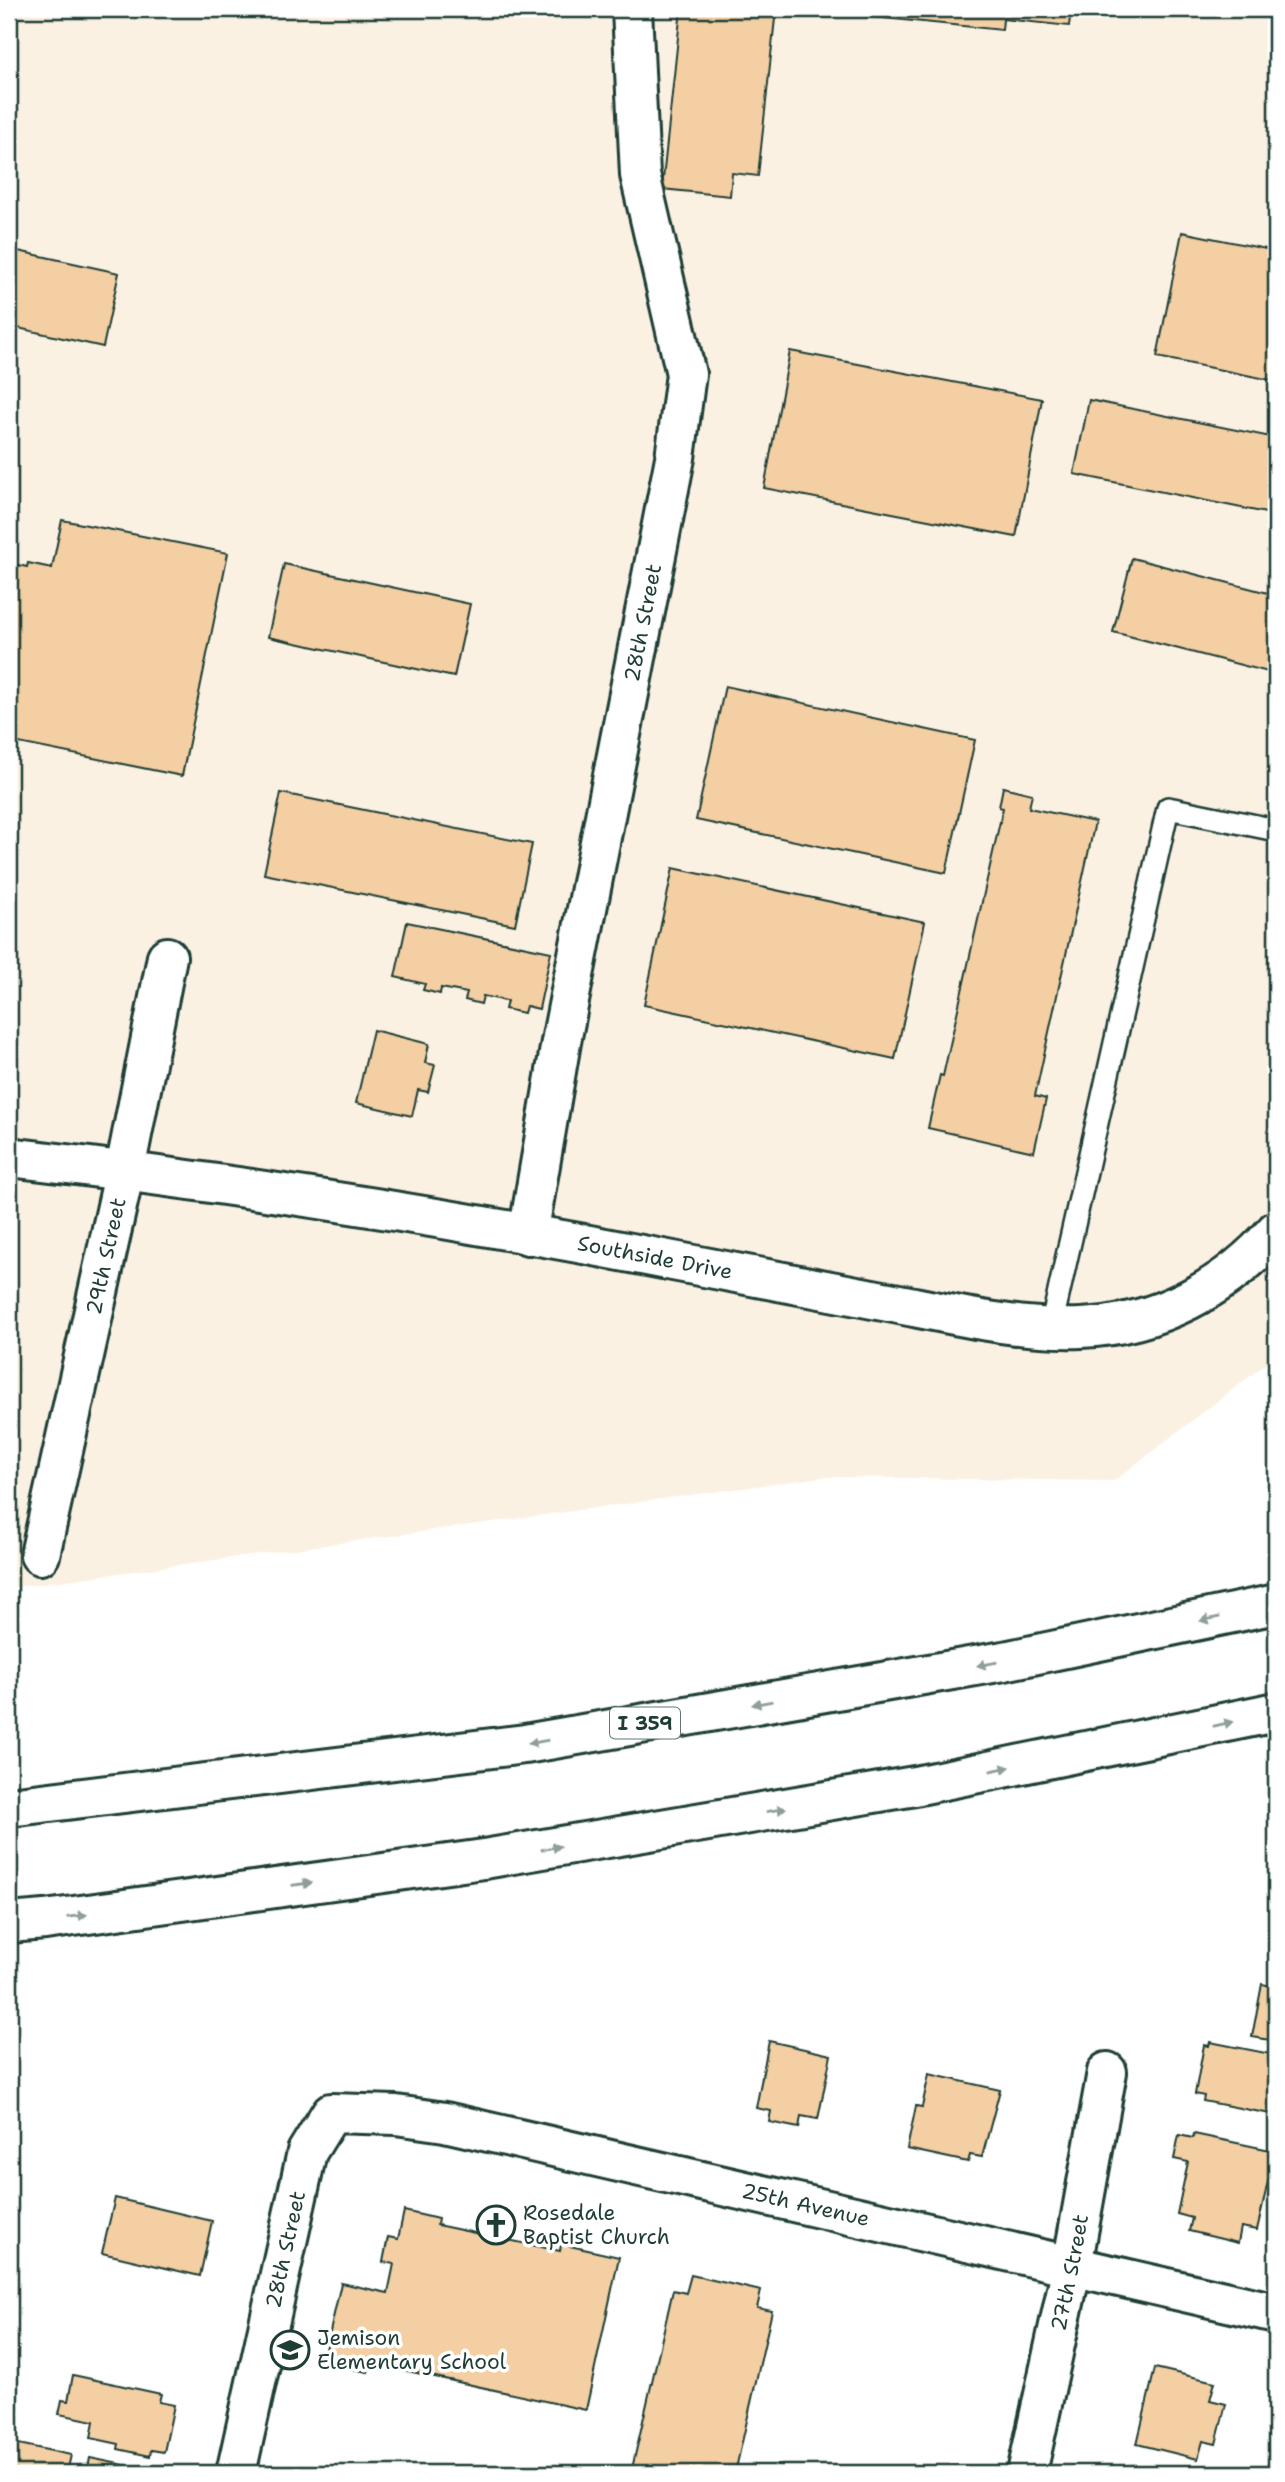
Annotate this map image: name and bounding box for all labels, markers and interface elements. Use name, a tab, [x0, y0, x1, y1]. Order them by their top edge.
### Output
street label: 28th Street	[618, 561, 668, 684]
street label: 29th Street	[79, 1195, 132, 1317]
street label: Southside Drive	[575, 1229, 735, 1286]
one-way arrow	[1199, 1613, 1221, 1624]
one-way arrow	[976, 1659, 998, 1670]
one-way arrow	[751, 1698, 773, 1709]
road number: I 359	[610, 1708, 680, 1738]
one-way arrow	[1212, 1718, 1234, 1729]
one-way arrow	[527, 1737, 549, 1748]
one-way arrow	[989, 1764, 1011, 1775]
one-way arrow	[765, 1804, 787, 1815]
one-way arrow	[541, 1842, 563, 1853]
one-way arrow	[291, 1879, 313, 1890]
one-way arrow	[66, 1910, 88, 1921]
street label: 25th Avenue	[739, 2177, 872, 2233]
street label: 28th Street	[259, 2188, 312, 2311]
place label: Rosedale Baptist Church	[523, 2199, 670, 2251]
church icon: Rosedale Baptist Church	[475, 2204, 517, 2246]
street label: 27th Street	[1044, 2212, 1095, 2334]
place label: Jemison Elementary School	[317, 2324, 507, 2376]
school or university icon: Jemison Elementary School	[269, 2329, 311, 2371]

